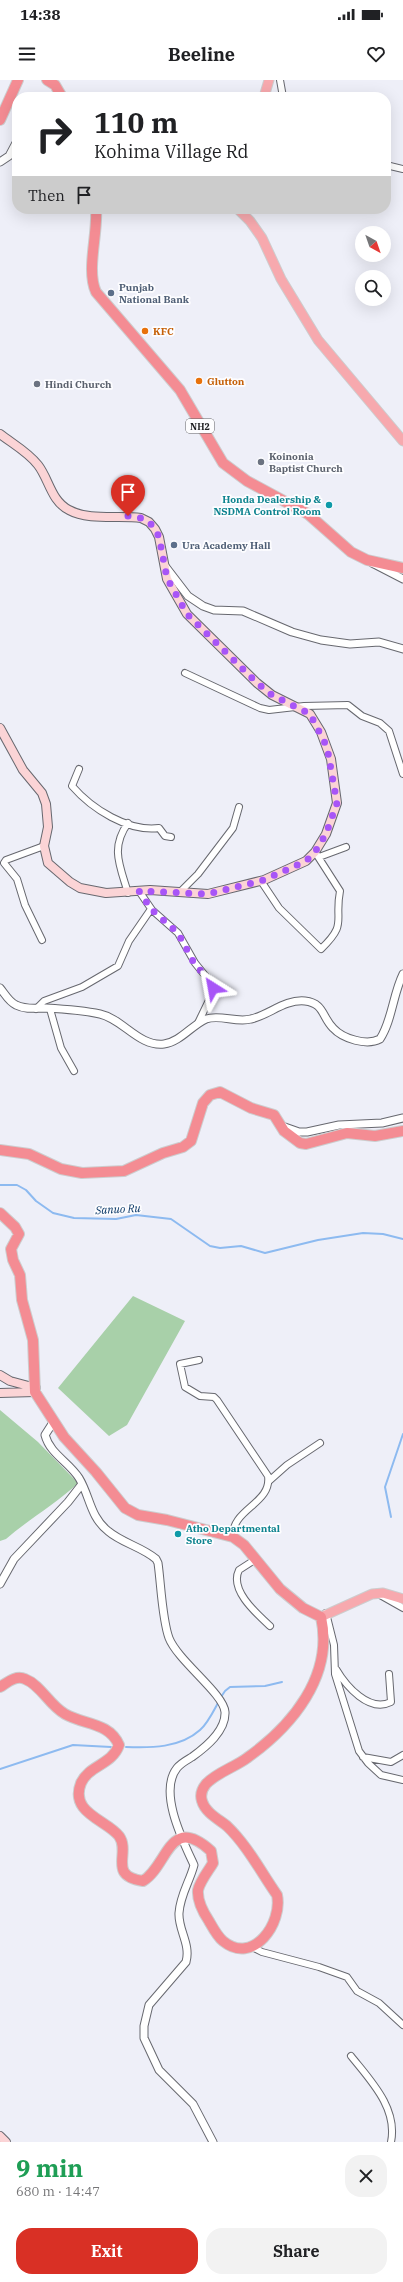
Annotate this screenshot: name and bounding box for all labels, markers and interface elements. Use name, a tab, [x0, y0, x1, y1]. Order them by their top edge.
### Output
text: 14:38	[20, 5, 61, 24]
icon: menu	[16, 43, 38, 65]
text: Beeline	[168, 43, 235, 66]
icon: heart	[365, 43, 387, 65]
text: 110 m	[94, 104, 178, 141]
icon: right	[28, 108, 80, 160]
text: Kohima Village Rd	[94, 140, 249, 163]
icon: arrive	[73, 184, 95, 206]
text: Then	[28, 186, 65, 205]
north arrow	[355, 226, 391, 262]
map controls	[355, 226, 391, 306]
button: search	[355, 270, 391, 306]
place label: Punjab National Bank	[119, 281, 190, 306]
marker: Punjab National Bank	[106, 288, 116, 298]
place label: KFC	[153, 325, 174, 338]
marker: KFC	[140, 326, 150, 336]
place label: Glutton	[207, 375, 245, 388]
marker: Glutton	[194, 376, 204, 386]
place label: Hindi Church	[45, 378, 112, 391]
marker: Hindi Church	[32, 379, 42, 389]
road number: NH2	[186, 419, 214, 433]
place label: Koinonia Baptist Church	[269, 450, 343, 475]
marker: Koinonia Baptist Church	[256, 457, 266, 467]
pin	[111, 475, 145, 516]
icon: arrive	[117, 481, 139, 503]
place label: Honda Dealership & NSDMA Control Room	[213, 493, 322, 518]
marker: Honda Dealership & NSDMA Control Room	[324, 500, 334, 510]
place label: Ura Academy Hall	[182, 539, 270, 552]
marker: Ura Academy Hall	[169, 540, 179, 550]
position arrow	[192, 967, 234, 1009]
water label: Sanuo Ru	[94, 1201, 142, 1217]
place label: Atho Departmental Store	[186, 1522, 280, 1547]
marker: Atho Departmental Store	[173, 1529, 183, 1539]
text: 9 min	[16, 2152, 83, 2184]
button: close	[345, 2155, 387, 2197]
text: 680 m · 14:47	[16, 2183, 100, 2200]
button: Exit	[16, 2228, 198, 2274]
button: Share	[206, 2228, 387, 2274]

